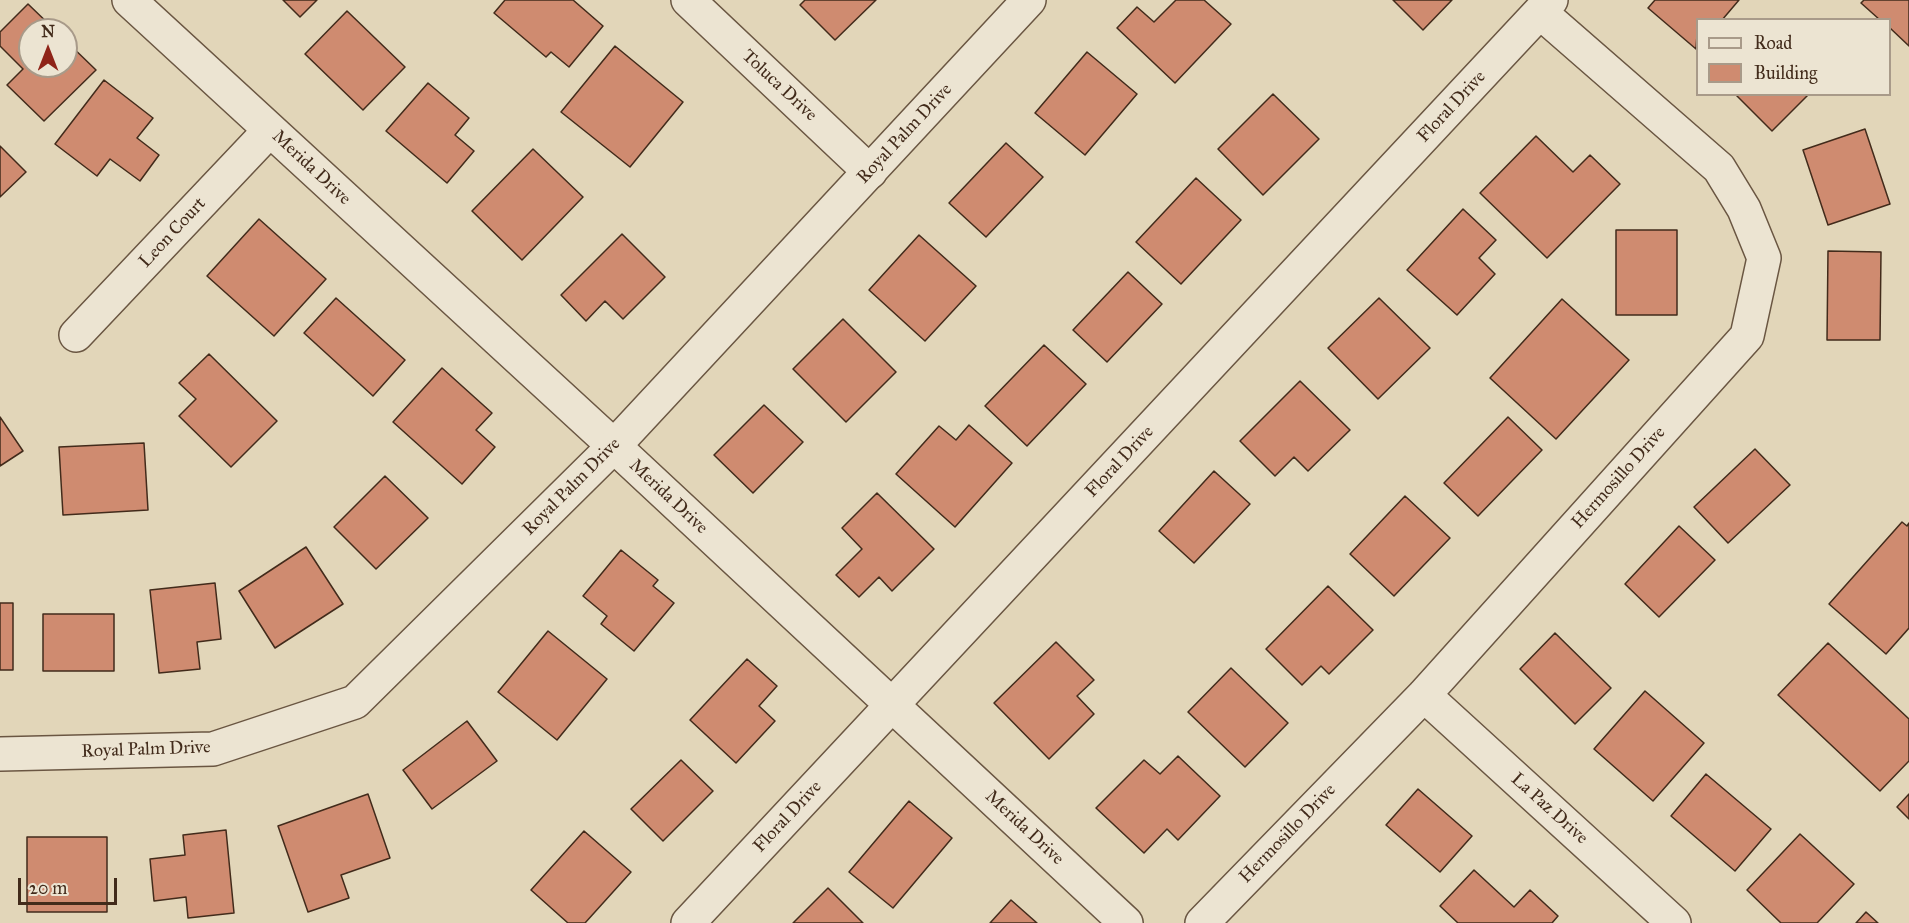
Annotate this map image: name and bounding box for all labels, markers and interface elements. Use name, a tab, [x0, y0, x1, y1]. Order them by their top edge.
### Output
north arrow	[18, 18, 78, 78]
legend	[1696, 18, 1891, 96]
text: N	[41, 22, 55, 41]
text: Road	[1754, 32, 1792, 54]
street label: Toluca Drive	[737, 46, 821, 126]
text: Building	[1754, 62, 1817, 84]
street label: Floral Drive	[1413, 67, 1491, 147]
street label: Royal Palm Drive	[853, 79, 957, 189]
street label: Merida Drive	[267, 126, 355, 210]
street label: Leon Court	[135, 194, 211, 272]
street label: Floral Drive	[1081, 422, 1159, 502]
street label: Hermosillo Drive	[1568, 423, 1670, 533]
street label: Royal Palm Drive	[519, 434, 625, 540]
street label: Merida Drive	[624, 455, 712, 539]
street label: Royal Palm Drive	[81, 737, 211, 763]
street label: La Paz Drive	[1506, 769, 1592, 849]
street label: Floral Drive	[749, 777, 827, 857]
street label: Hermosillo Drive	[1235, 780, 1341, 888]
street label: Merida Drive	[980, 786, 1068, 870]
scale bar	[21, 866, 120, 904]
text: 20 m	[29, 877, 67, 899]

